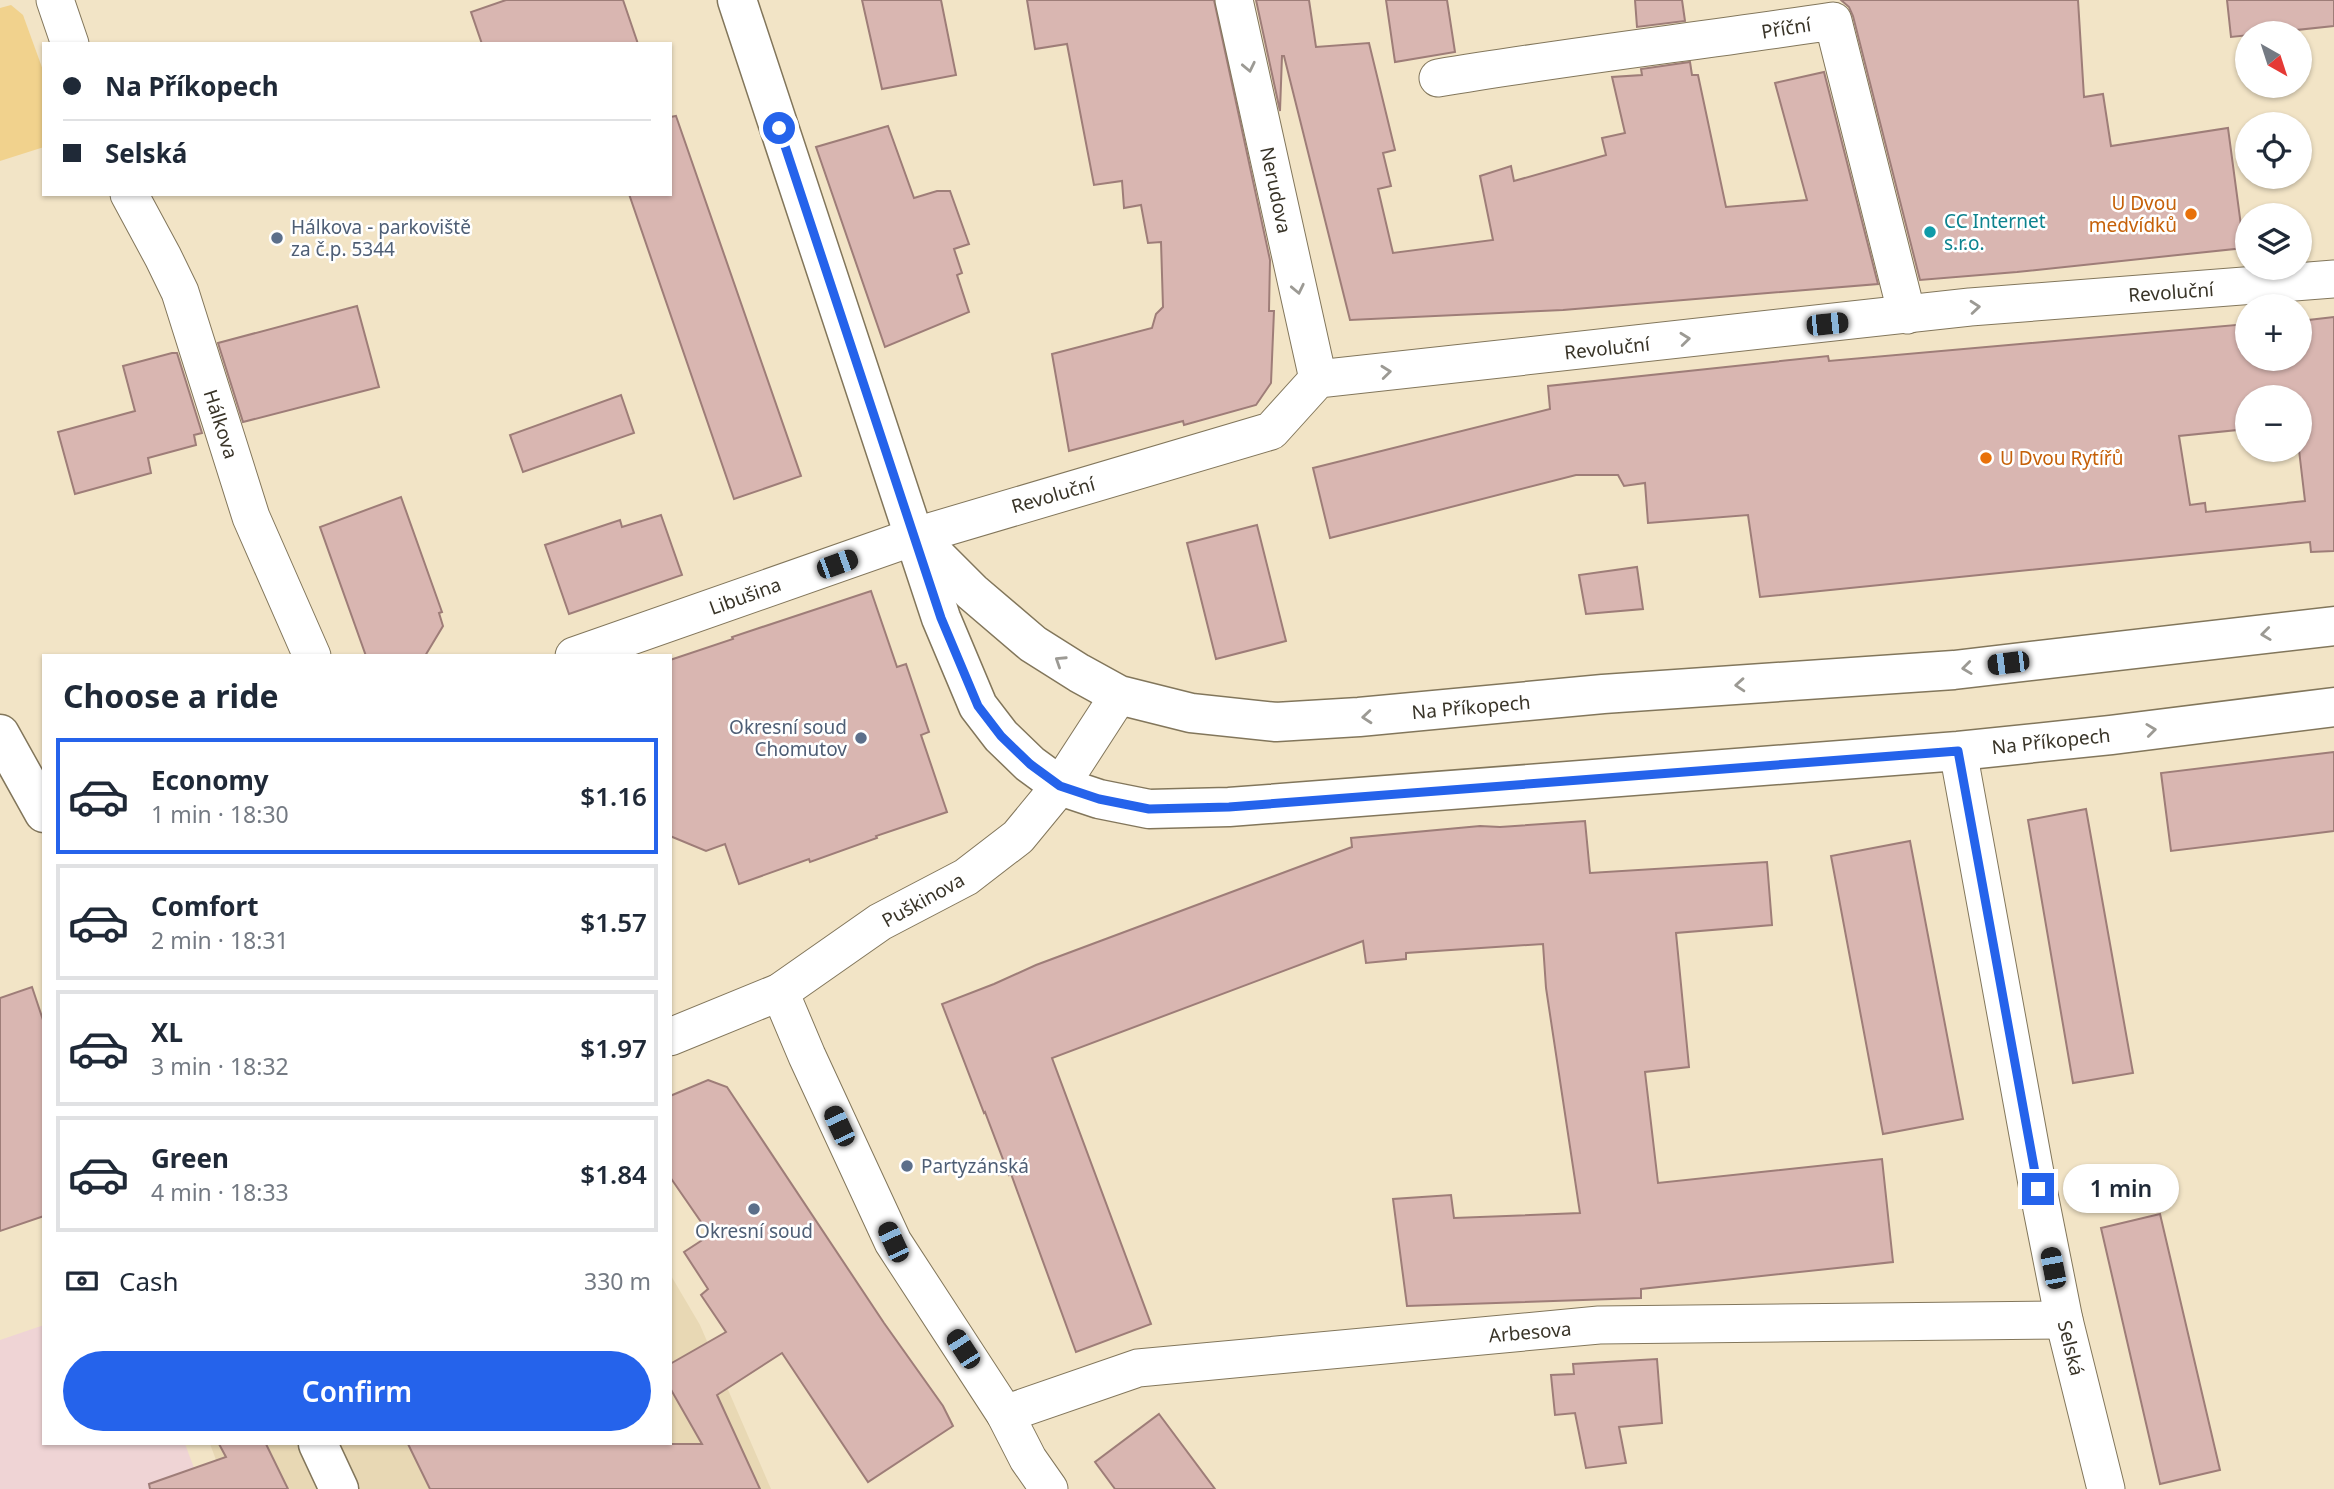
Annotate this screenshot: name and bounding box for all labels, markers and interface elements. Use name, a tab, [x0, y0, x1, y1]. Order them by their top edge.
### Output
street label: Příční	[1759, 11, 1814, 45]
north arrow	[2235, 21, 2312, 98]
map controls	[2235, 21, 2312, 462]
one-way arrow	[1241, 61, 1255, 73]
text: Na Příkopech	[105, 68, 279, 104]
route start	[763, 112, 795, 144]
button: locate	[2235, 112, 2312, 189]
text: Selská	[105, 135, 187, 171]
street label: Nerudova	[1254, 144, 1298, 236]
place label: U Dvou medvídků	[2089, 190, 2177, 238]
button: layers	[2235, 203, 2312, 280]
marker: U Dvou medvídků	[2183, 206, 2199, 222]
place label: CC Internet s.r.o.	[1944, 208, 2046, 256]
place label: Hálkova - parkoviště za č.p. 5344	[291, 214, 471, 262]
marker: CC Internet s.r.o.	[1922, 224, 1938, 240]
marker: Hálkova - parkoviště za č.p. 5344	[269, 230, 285, 246]
street label: Revoluční	[2127, 276, 2216, 308]
one-way arrow	[1289, 283, 1304, 295]
button: +	[2235, 294, 2312, 371]
one-way arrow	[1969, 300, 1980, 315]
car	[1806, 311, 1849, 337]
street label: Revoluční	[1563, 330, 1652, 365]
one-way arrow	[1680, 332, 1691, 347]
one-way arrow	[1380, 364, 1392, 379]
button: −	[2235, 385, 2312, 462]
street label: Hálkova	[198, 386, 244, 462]
place label: U Dvou Rytířů	[2000, 445, 2123, 471]
marker: U Dvou Rytířů	[1978, 450, 1994, 466]
street label: Revoluční	[1008, 470, 1099, 519]
car	[814, 547, 861, 581]
street label: Libušina	[705, 571, 785, 621]
one-way arrow	[2260, 626, 2272, 641]
car	[1986, 650, 2031, 676]
one-way arrow	[1055, 657, 1068, 669]
one-way arrow	[1961, 660, 1972, 675]
text: Choose a ride	[63, 674, 279, 717]
one-way arrow	[1734, 677, 1745, 692]
street label: Na Příkopech	[1410, 689, 1532, 725]
one-way arrow	[1361, 709, 1373, 724]
place label: Okresní soud Chomutov	[729, 714, 847, 762]
street label: Na Příkopech	[1990, 722, 2112, 760]
one-way arrow	[2145, 722, 2157, 737]
marker: Okresní soud Chomutov	[853, 730, 869, 746]
text: Economy	[151, 762, 269, 798]
icon: car	[67, 765, 130, 828]
text: $1.16	[580, 778, 647, 814]
text: 1 min · 18:30	[151, 798, 289, 830]
street label: Puškinova	[877, 867, 969, 933]
text: Comfort	[151, 888, 259, 924]
icon: car	[67, 891, 130, 954]
text: $1.57	[580, 904, 647, 940]
text: 2 min · 18:31	[151, 924, 289, 956]
text: XL	[151, 1014, 183, 1050]
icon: car	[67, 1017, 130, 1080]
text: $1.97	[580, 1030, 647, 1066]
text: 3 min · 18:32	[151, 1050, 289, 1082]
car	[821, 1103, 858, 1149]
text: Green	[151, 1140, 229, 1176]
icon: car	[67, 1143, 130, 1206]
place label: Partyzánská	[921, 1153, 1029, 1179]
text: $1.84	[580, 1156, 647, 1192]
marker: Partyzánská	[899, 1158, 915, 1174]
callout: 1 min	[2062, 1164, 2178, 1214]
text: 1 min	[2090, 1172, 2152, 1204]
route end	[2022, 1173, 2054, 1205]
text: 4 min · 18:33	[151, 1176, 289, 1208]
marker: Okresní soud	[746, 1201, 762, 1217]
place label: Okresní soud	[695, 1218, 813, 1244]
car	[875, 1219, 912, 1265]
car	[2039, 1245, 2068, 1291]
icon: cash	[63, 1262, 101, 1300]
text: Cash	[119, 1263, 179, 1299]
text: 330 m	[584, 1265, 651, 1297]
street label: Arbesova	[1488, 1315, 1572, 1349]
street label: Selská	[2052, 1318, 2090, 1378]
car	[943, 1326, 984, 1372]
button: Confirm	[63, 1351, 651, 1431]

